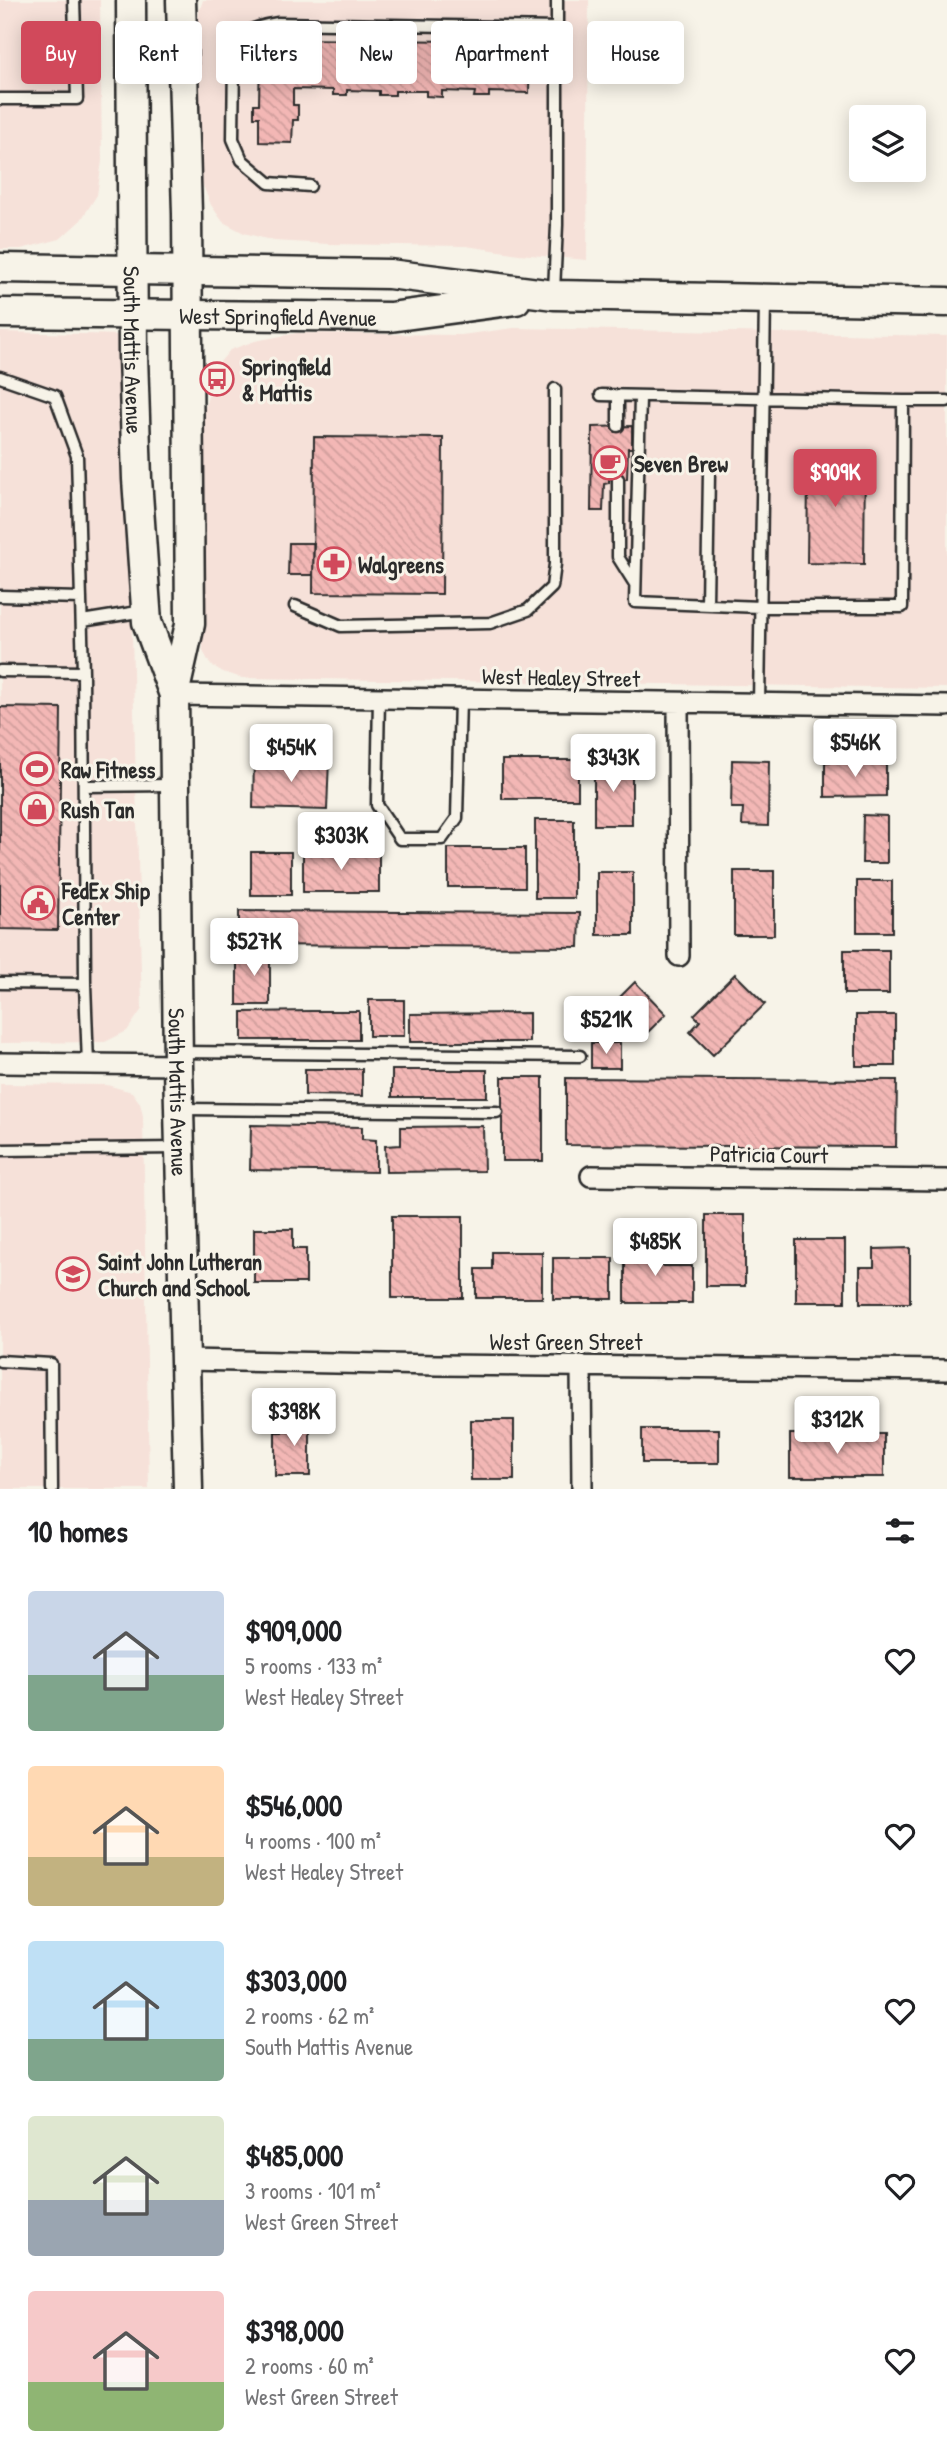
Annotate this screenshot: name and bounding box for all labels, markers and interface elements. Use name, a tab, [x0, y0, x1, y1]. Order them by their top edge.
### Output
chip: Buy	[21, 21, 101, 84]
chip: Rent	[115, 21, 202, 84]
chip: Filters	[216, 21, 322, 84]
chip: New	[336, 21, 417, 84]
chip: Apartment	[431, 21, 573, 84]
chip: House	[587, 21, 684, 84]
map controls	[849, 105, 926, 182]
button: layers	[849, 105, 926, 182]
street label: South Mattis Avenue	[117, 266, 151, 435]
street label: West Springfield Avenue	[179, 299, 377, 332]
place label: Springfield & Mattis	[242, 351, 331, 408]
bus stop icon: Springfield & Mattis	[198, 360, 236, 398]
cafe icon: Seven Brew	[591, 444, 629, 482]
place label: Seven Brew	[634, 448, 728, 479]
pin: $909K	[786, 449, 884, 509]
text: $909K	[810, 456, 860, 487]
pharmacy icon: Walgreens	[315, 545, 353, 583]
place label: Walgreens	[358, 549, 444, 581]
street label: West Healey Street	[482, 660, 641, 694]
pin: $546K	[806, 720, 904, 779]
pin: $454K	[242, 724, 340, 784]
text: $546K	[829, 726, 881, 757]
text: $454K	[266, 731, 316, 762]
pin: $343K	[564, 734, 662, 794]
text: $343K	[587, 741, 639, 772]
sports icon: Raw Fitness	[18, 750, 56, 788]
place label: Raw Fitness	[61, 754, 155, 785]
shop icon: Rush Tan	[18, 790, 56, 828]
place label: Rush Tan	[61, 794, 135, 825]
pin: $303K	[292, 812, 390, 872]
text: $303K	[314, 819, 368, 850]
place label: FedEx Ship Center	[61, 875, 150, 932]
public building icon: FedEx Ship Center	[19, 884, 57, 922]
pin: $527K	[205, 918, 303, 978]
text: $527K	[226, 925, 282, 956]
pin: $521K	[557, 996, 655, 1056]
text: $521K	[580, 1003, 632, 1034]
street label: South Mattis Avenue	[162, 1008, 196, 1177]
street label: Patricia Court	[710, 1137, 829, 1171]
pin: $485K	[606, 1218, 704, 1278]
text: $485K	[629, 1225, 681, 1256]
place label: Saint John Lutheran Church and School	[98, 1246, 262, 1303]
school or university icon: Saint John Lutheran Church and School	[54, 1255, 92, 1293]
street label: West Green Street	[490, 1326, 643, 1357]
pin: $398K	[245, 1388, 343, 1448]
text: $398K	[268, 1395, 320, 1426]
pin: $312K	[788, 1396, 886, 1456]
text: $312K	[810, 1403, 864, 1434]
text: 10 homes	[28, 1511, 128, 1551]
icon: filters	[881, 1512, 919, 1550]
text: $909,000	[245, 1610, 342, 1650]
icon: home	[84, 1619, 168, 1703]
icon: heart	[881, 1642, 919, 1680]
text: 5 rooms · 133 m²	[245, 1650, 382, 1681]
text: West Healey Street	[245, 1681, 403, 1712]
text: $546,000	[245, 1785, 343, 1825]
icon: home	[84, 1794, 168, 1878]
icon: heart	[881, 1817, 919, 1855]
text: 4 rooms · 100 m²	[245, 1825, 381, 1856]
text: West Healey Street	[245, 1856, 403, 1887]
text: $303,000	[245, 1960, 347, 2000]
icon: home	[84, 1969, 168, 2053]
icon: heart	[881, 1992, 919, 2030]
text: 2 rooms · 62 m²	[245, 2000, 374, 2031]
text: South Mattis Avenue	[245, 2031, 413, 2062]
text: $485,000	[245, 2135, 344, 2175]
icon: home	[84, 2144, 168, 2228]
icon: heart	[881, 2167, 919, 2205]
text: 3 rooms · 101 m²	[245, 2175, 381, 2206]
text: West Green Street	[245, 2206, 398, 2237]
text: $398,000	[245, 2310, 344, 2350]
icon: home	[84, 2319, 168, 2403]
icon: heart	[881, 2342, 919, 2380]
text: 2 rooms · 60 m²	[245, 2350, 374, 2381]
text: West Green Street	[245, 2381, 398, 2412]

